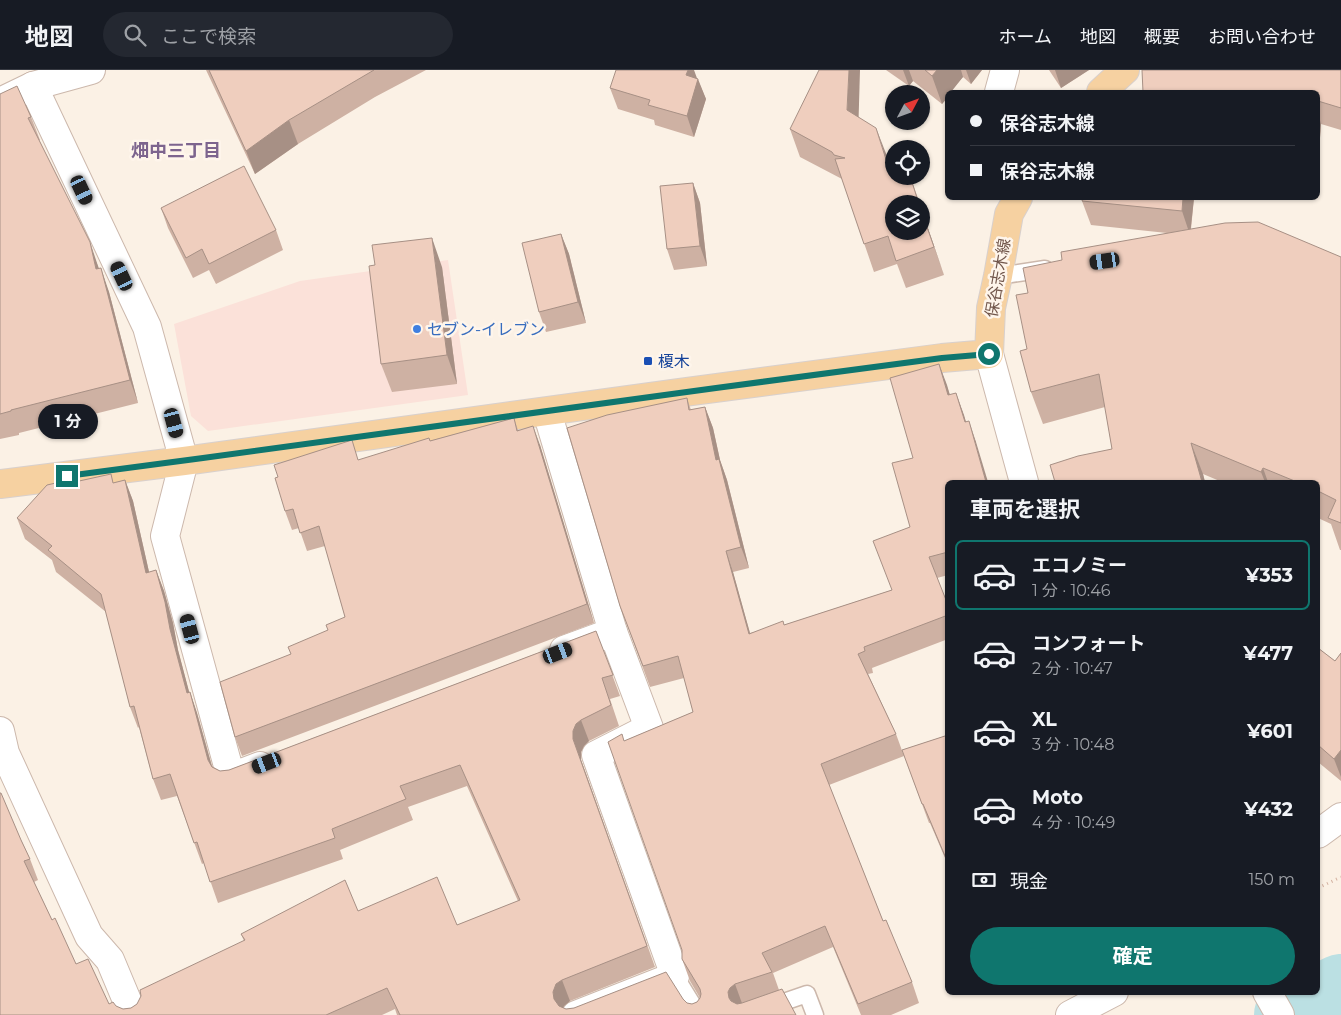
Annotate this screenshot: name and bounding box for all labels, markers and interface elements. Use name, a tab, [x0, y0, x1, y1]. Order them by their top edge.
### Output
search box	[103, 12, 453, 57]
icon: search	[121, 21, 149, 49]
text: 地図	[25, 22, 73, 51]
text: ここで検索	[161, 25, 256, 48]
text: ホーム	[999, 26, 1052, 48]
text: 地図	[1080, 26, 1116, 48]
text: 概要	[1144, 26, 1180, 48]
text: お問い合わせ	[1208, 26, 1316, 48]
north arrow	[885, 85, 930, 130]
map controls	[885, 85, 930, 240]
text: 保谷志木線	[1000, 112, 1095, 135]
district label: 畑中三丁目	[131, 140, 221, 162]
button: locate	[885, 140, 930, 185]
text: 保谷志木線	[1000, 160, 1095, 183]
car	[68, 173, 95, 207]
button: layers	[885, 195, 930, 240]
street label: 保谷志木線	[982, 237, 1014, 319]
car	[1089, 251, 1120, 271]
car	[108, 259, 135, 293]
place label: セブン-イレブン	[427, 320, 545, 339]
marker: セブン-イレブン	[411, 323, 423, 335]
route start	[978, 343, 1000, 365]
place label: 榎木	[658, 352, 690, 371]
marker: 榎木	[642, 355, 654, 367]
callout: 1 分	[37, 404, 97, 438]
car	[162, 407, 185, 439]
text: 1 分	[55, 412, 81, 431]
route end	[56, 465, 78, 487]
text: 車両を選択	[970, 496, 1080, 523]
icon: car	[972, 553, 1017, 598]
text: エコノミー	[1032, 554, 1127, 577]
text: ¥353	[1245, 564, 1293, 587]
text: 1 分 · 10:46	[1032, 581, 1110, 600]
car	[178, 613, 201, 645]
icon: car	[972, 631, 1017, 676]
text: コンフォート	[1032, 632, 1145, 655]
car	[541, 641, 574, 665]
text: ¥477	[1243, 642, 1293, 665]
text: 2 分 · 10:47	[1032, 659, 1113, 678]
text: XL	[1032, 708, 1057, 731]
icon: car	[972, 709, 1017, 754]
text: ¥601	[1247, 720, 1293, 743]
text: 3 分 · 10:48	[1032, 735, 1114, 754]
car	[250, 751, 283, 775]
text: Moto	[1032, 786, 1083, 809]
icon: car	[972, 787, 1017, 832]
text: ¥432	[1244, 798, 1293, 821]
text: 4 分 · 10:49	[1032, 813, 1115, 832]
icon: cash	[970, 866, 998, 894]
text: 現金	[1010, 870, 1048, 893]
text: 150 m	[1248, 870, 1295, 889]
button: 確定	[970, 927, 1295, 985]

